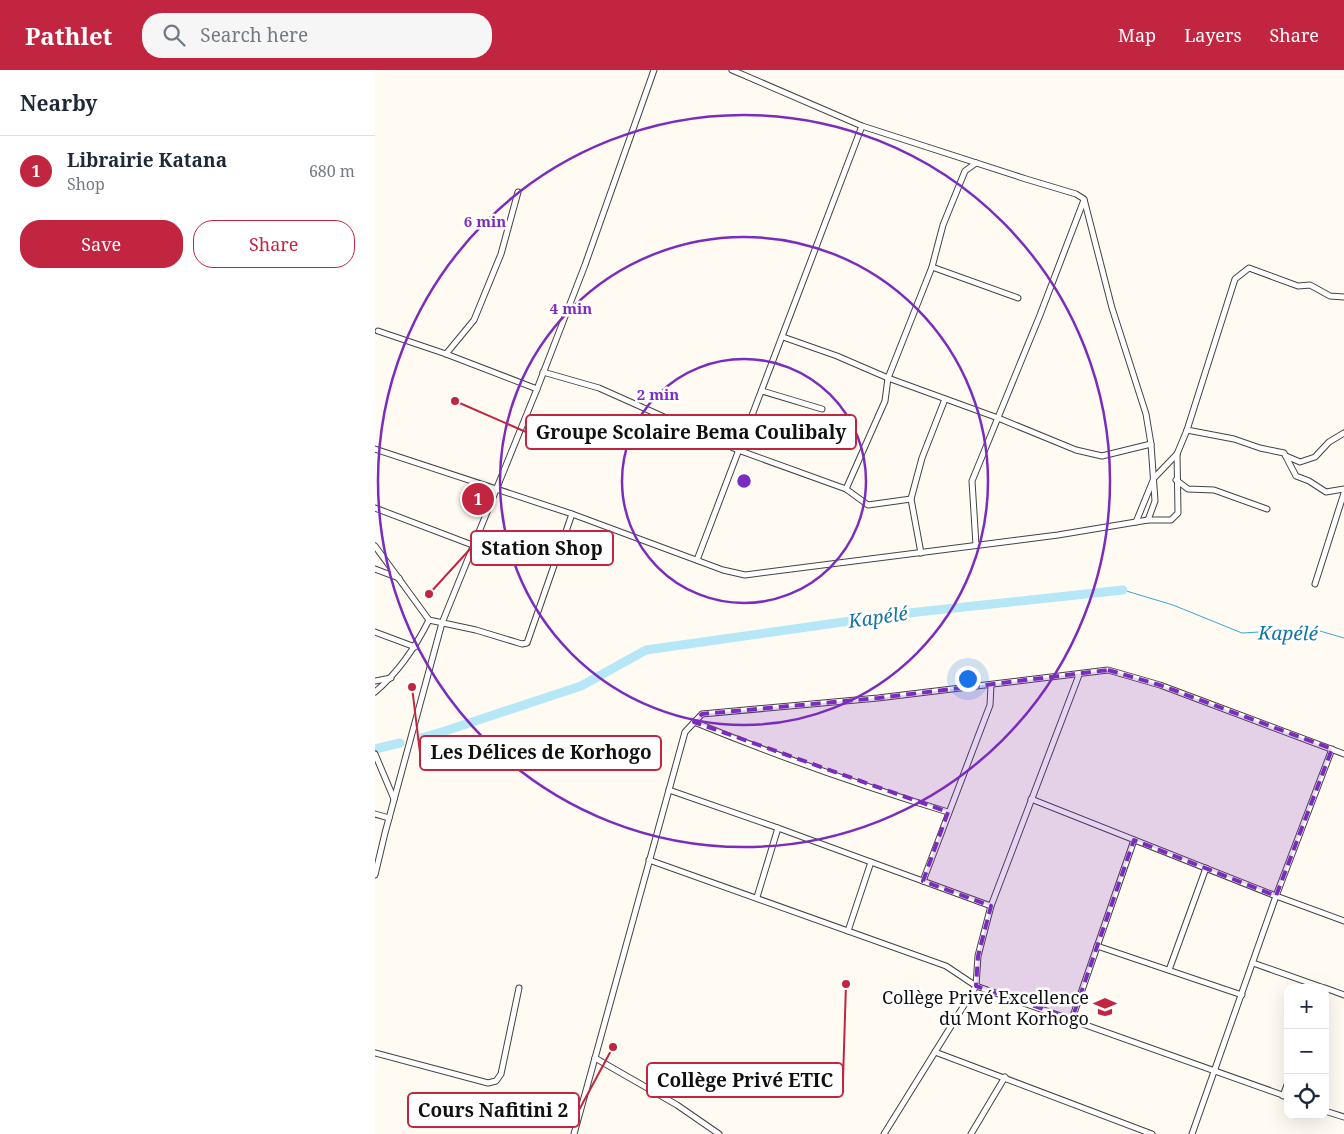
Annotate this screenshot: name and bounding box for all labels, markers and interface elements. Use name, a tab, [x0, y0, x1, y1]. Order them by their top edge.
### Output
search box	[142, 13, 492, 58]
text: Pathlet	[25, 19, 112, 52]
icon: search	[160, 21, 188, 49]
text: Search here	[200, 22, 308, 48]
text: Map	[1118, 23, 1156, 47]
text: Layers	[1184, 23, 1242, 47]
text: Share	[1270, 23, 1319, 47]
text: Nearby	[20, 89, 98, 117]
text: Librairie Katana	[67, 147, 227, 173]
text: 1	[31, 160, 41, 182]
text: 680 m	[309, 160, 355, 182]
text: Shop	[67, 173, 105, 195]
text: 6 min	[464, 211, 506, 231]
button: Save	[20, 220, 183, 268]
button: Share	[193, 220, 355, 268]
text: 4 min	[550, 298, 592, 318]
text: 2 min	[637, 384, 679, 404]
callout: Groupe Scolaire Bema Coulibaly	[526, 415, 856, 449]
text: Groupe Scolaire Bema Coulibaly	[536, 419, 846, 445]
centre of rings	[735, 472, 753, 490]
pin: 1	[462, 480, 494, 518]
callout: Station Shop	[471, 531, 613, 565]
text: Station Shop	[481, 535, 603, 561]
water label: Kapélé	[846, 600, 910, 634]
water label: Kapélé	[1257, 619, 1319, 647]
your location	[955, 666, 981, 692]
callout: Les Délices de Korhogo	[420, 736, 661, 770]
text: Les Délices de Korhogo	[430, 739, 652, 765]
map controls	[1284, 984, 1329, 1119]
button: +	[1284, 984, 1329, 1029]
place label: Collège Privé Excellence du Mont Korhogo	[882, 985, 1089, 1030]
school or university icon: Collège Privé Excellence du Mont Korhogo	[1092, 994, 1118, 1020]
button: −	[1284, 1029, 1329, 1074]
callout: Collège Privé ETIC	[647, 1063, 843, 1097]
text: Collège Privé ETIC	[657, 1067, 833, 1093]
button: locate	[1284, 1074, 1329, 1119]
callout: Cours Nafitini 2	[408, 1093, 579, 1127]
text: Cours Nafitini 2	[418, 1097, 568, 1123]

